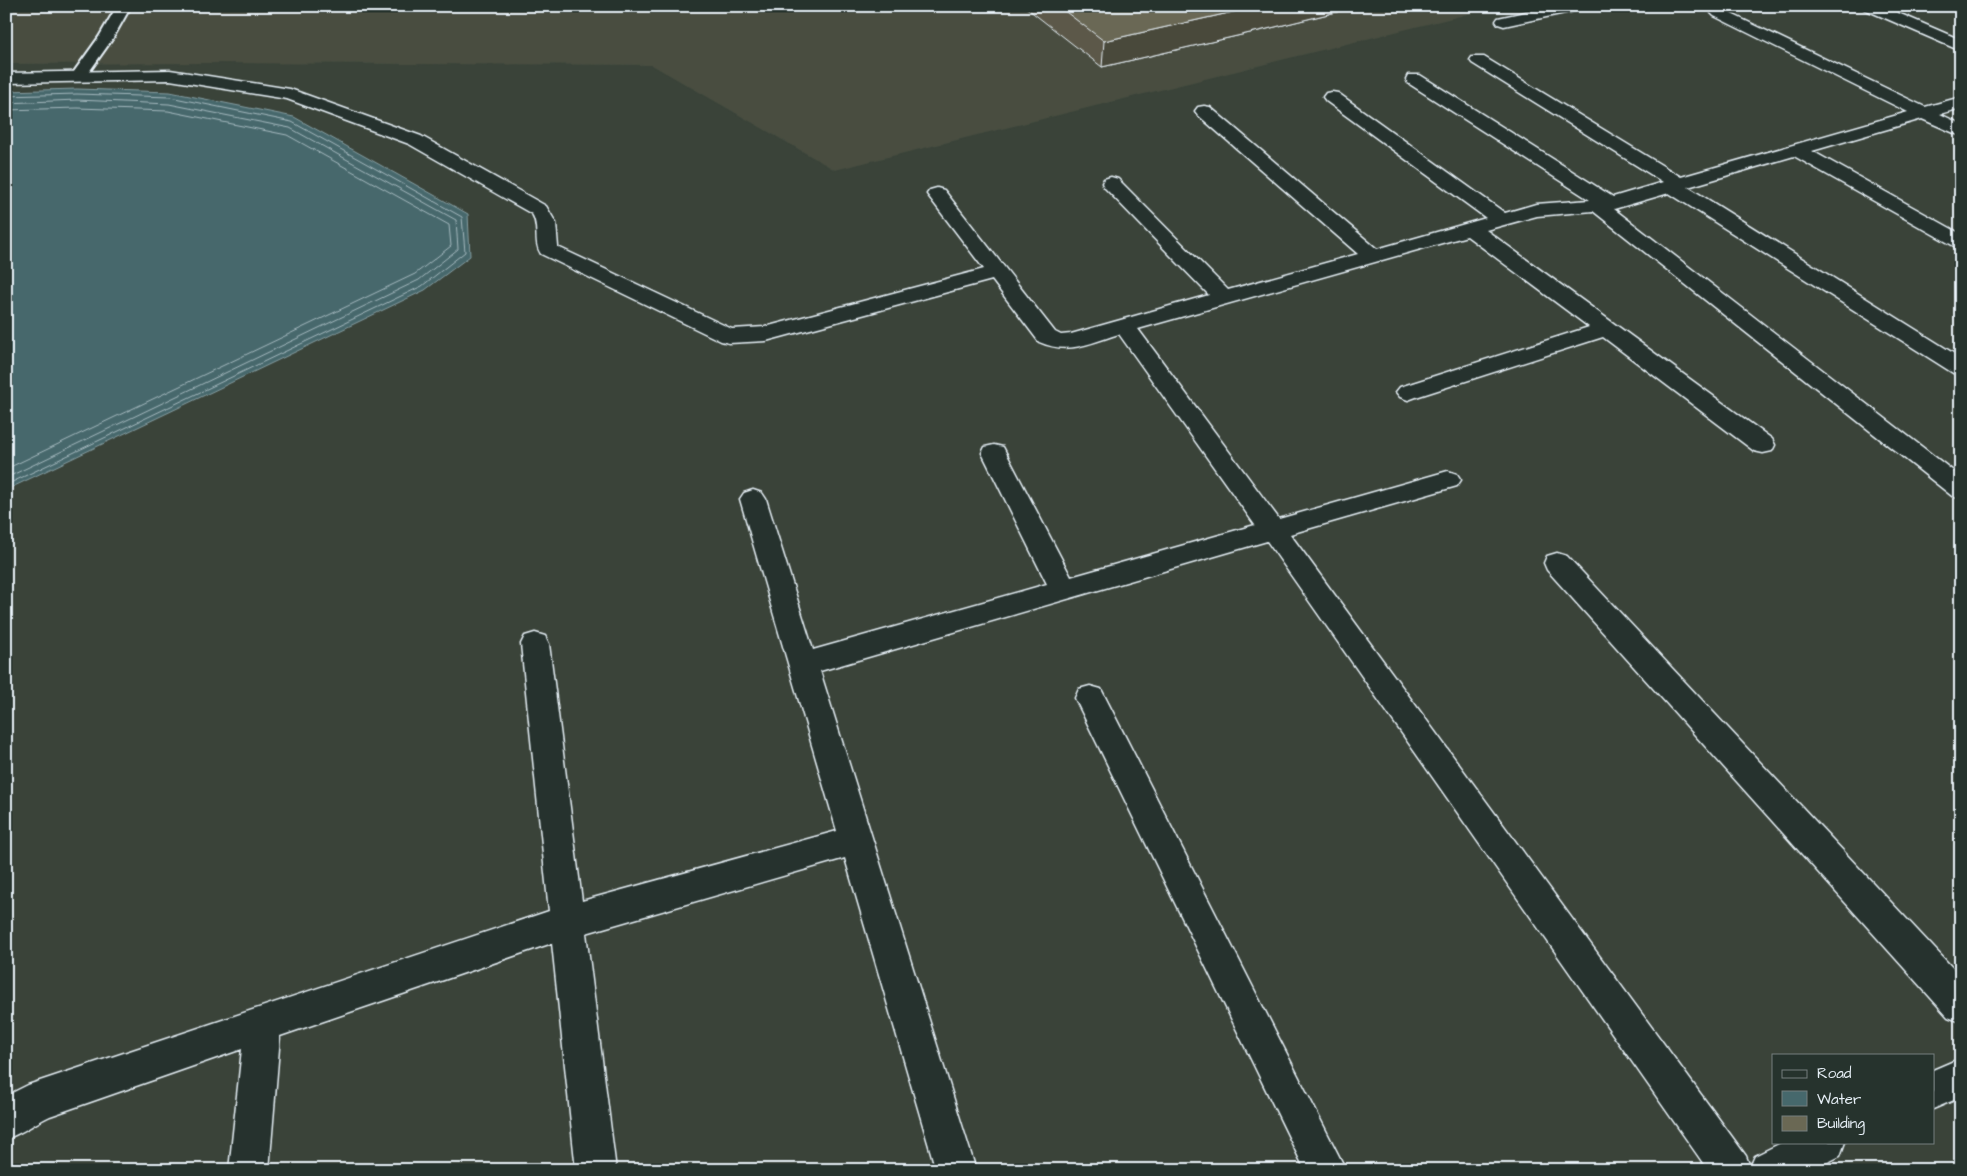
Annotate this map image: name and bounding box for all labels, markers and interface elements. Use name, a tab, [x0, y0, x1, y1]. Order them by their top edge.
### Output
legend	[1772, 1054, 1934, 1144]
text: Road	[1817, 1063, 1852, 1084]
text: Water	[1817, 1089, 1861, 1110]
text: Building	[1817, 1113, 1865, 1135]

